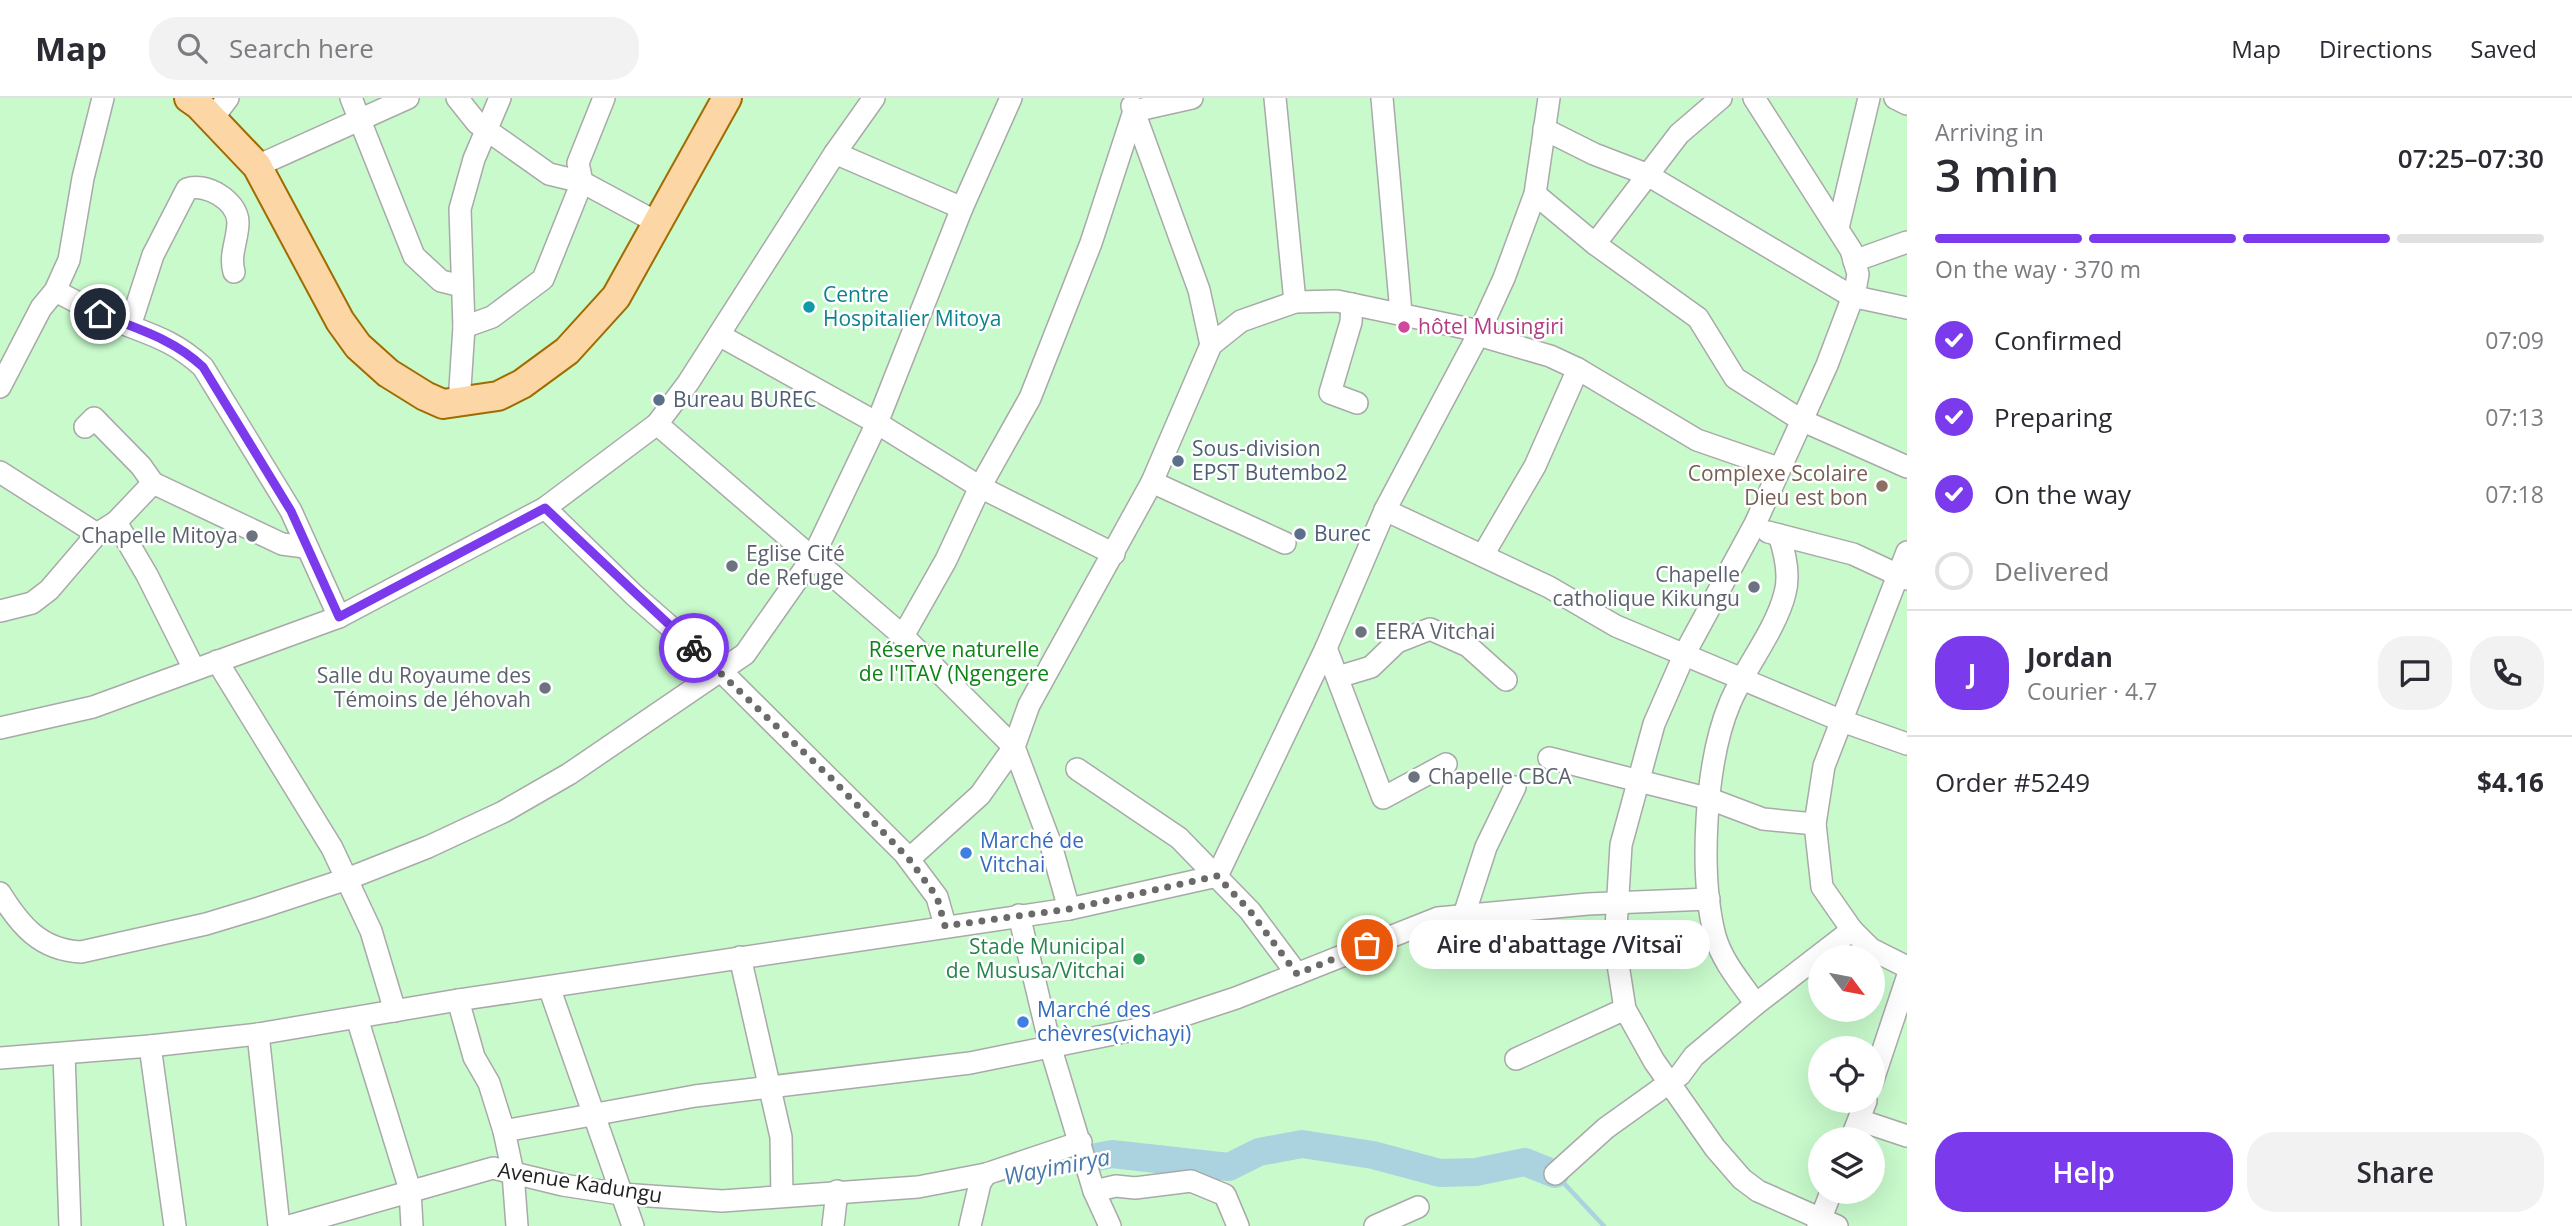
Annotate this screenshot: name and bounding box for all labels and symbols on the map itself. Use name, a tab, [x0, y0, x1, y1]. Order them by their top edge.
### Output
place label: Centre Hospitalier Mitoya	[823, 280, 1001, 332]
pin	[70, 284, 130, 344]
marker: Centre Hospitalier Mitoya	[801, 299, 817, 315]
place label: hôtel Musingiri	[1418, 312, 1564, 340]
marker: hôtel Musingiri	[1396, 319, 1412, 335]
place label: Bureau BUREC	[673, 385, 817, 413]
marker: Bureau BUREC	[651, 392, 667, 408]
place label: Sous-division EPST Butembo2	[1192, 434, 1348, 486]
marker: Sous-division EPST Butembo2	[1170, 453, 1186, 469]
place label: Complexe Scolaire Dieu est bon	[1688, 459, 1868, 511]
marker: Complexe Scolaire Dieu est bon	[1874, 478, 1890, 494]
place label: Burec	[1314, 519, 1371, 547]
place label: Chapelle Mitoya	[81, 521, 238, 549]
marker: Burec	[1292, 526, 1308, 542]
marker: Chapelle Mitoya	[244, 528, 260, 544]
place label: Eglise Cité de Refuge	[746, 539, 845, 591]
marker: Eglise Cité de Refuge	[724, 558, 740, 574]
place label: Chapelle catholique Kikungu	[1552, 560, 1740, 612]
marker: Chapelle catholique Kikungu	[1746, 579, 1762, 595]
courier	[659, 613, 729, 683]
place label: EERA Vitchai	[1375, 617, 1495, 645]
marker: EERA Vitchai	[1353, 624, 1369, 640]
park label: Réserve naturelle de l'ITAV (Ngengere	[859, 635, 1049, 687]
place label: Salle du Royaume des Témoins de Jéhovah	[317, 661, 531, 713]
marker: Salle du Royaume des Témoins de Jéhovah	[537, 680, 553, 696]
place label: Chapelle CBCA	[1428, 762, 1572, 790]
marker: Chapelle CBCA	[1406, 769, 1422, 785]
place label: Marché de Vitchai	[980, 826, 1084, 878]
marker: Marché de Vitchai	[958, 845, 974, 861]
pin	[1337, 915, 1397, 975]
callout: Aire d'abattage /Vitsaï	[1409, 920, 1710, 970]
place label: Stade Municipal de Mususa/Vitchai	[946, 932, 1125, 984]
north arrow	[1808, 945, 1885, 1022]
marker: Stade Municipal de Mususa/Vitchai	[1131, 951, 1147, 967]
place label: Marché des chèvres(vichayi)	[1037, 995, 1191, 1047]
marker: Marché des chèvres(vichayi)	[1015, 1014, 1031, 1030]
water label: Wayimirya	[1001, 1140, 1113, 1192]
street label: Avenue Kadungu	[496, 1155, 664, 1209]

